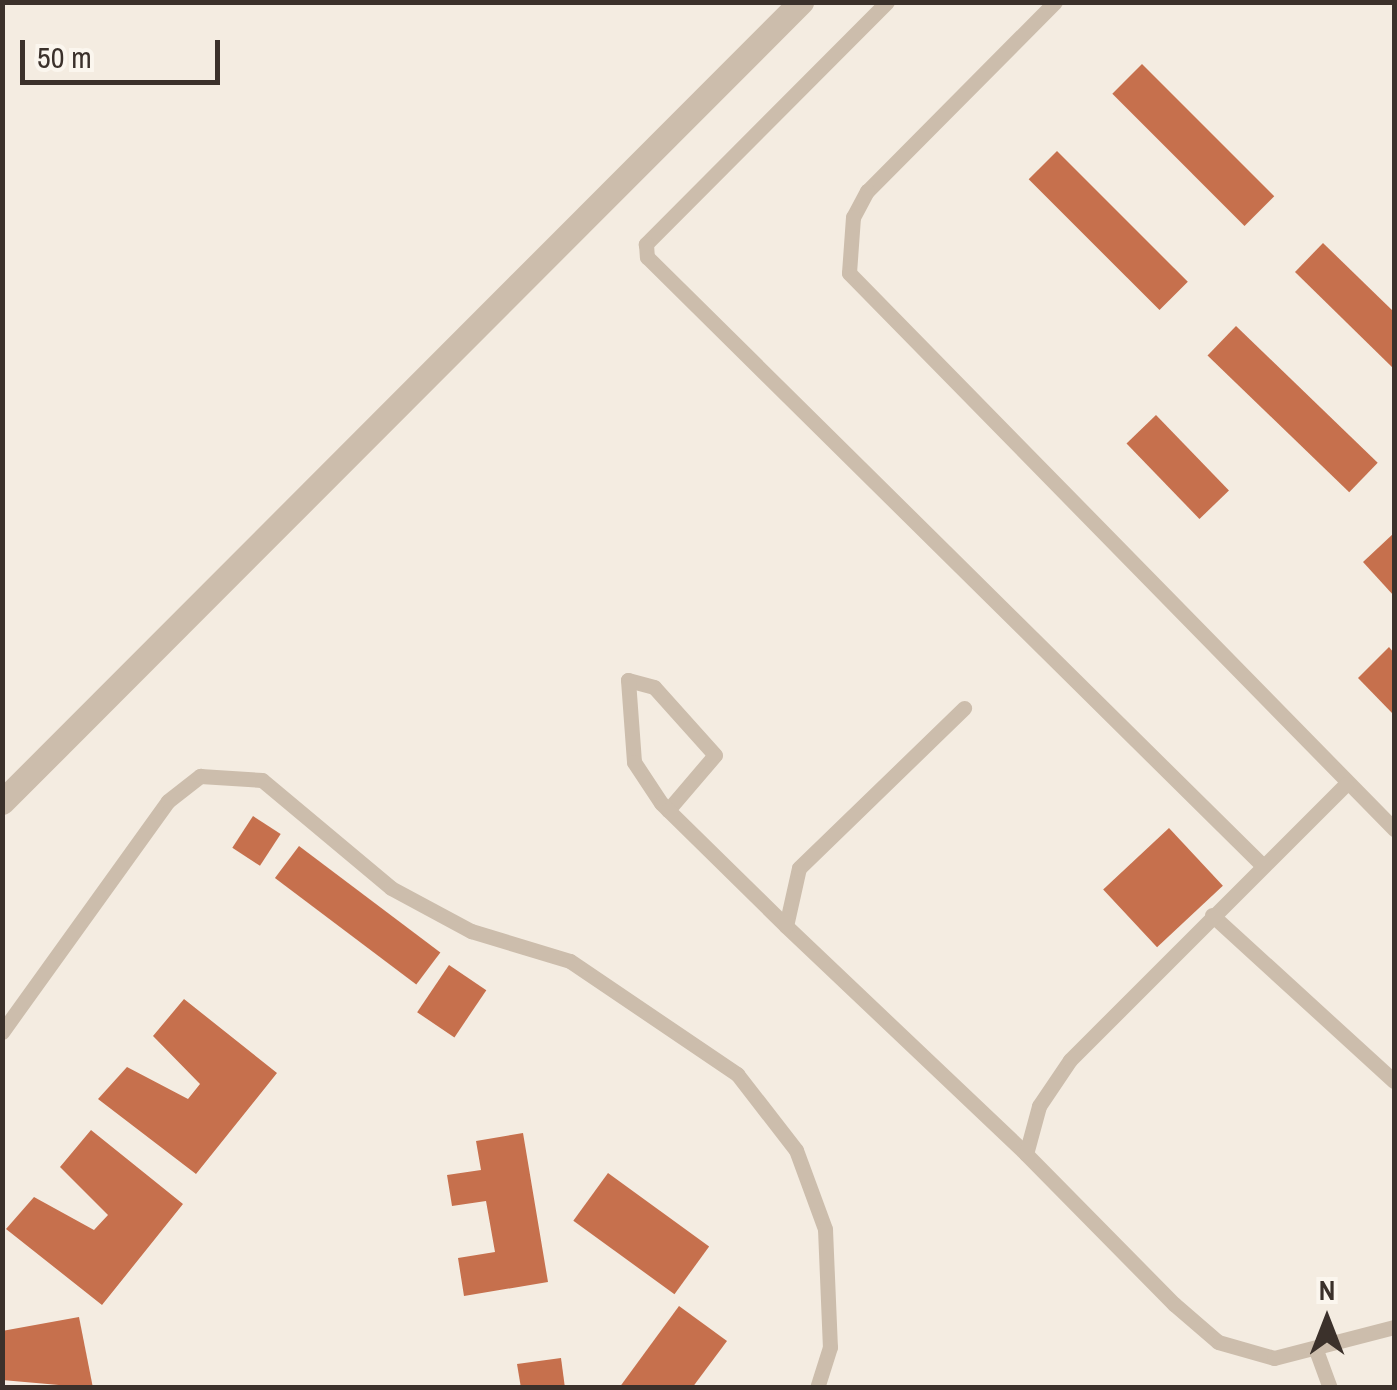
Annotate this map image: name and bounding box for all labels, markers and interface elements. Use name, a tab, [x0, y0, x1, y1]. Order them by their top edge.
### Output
scale bar	[25, 20, 225, 82]
text: 50 m	[37, 37, 92, 77]
north arrow	[1277, 1270, 1377, 1370]
text: N	[1319, 1271, 1335, 1309]

